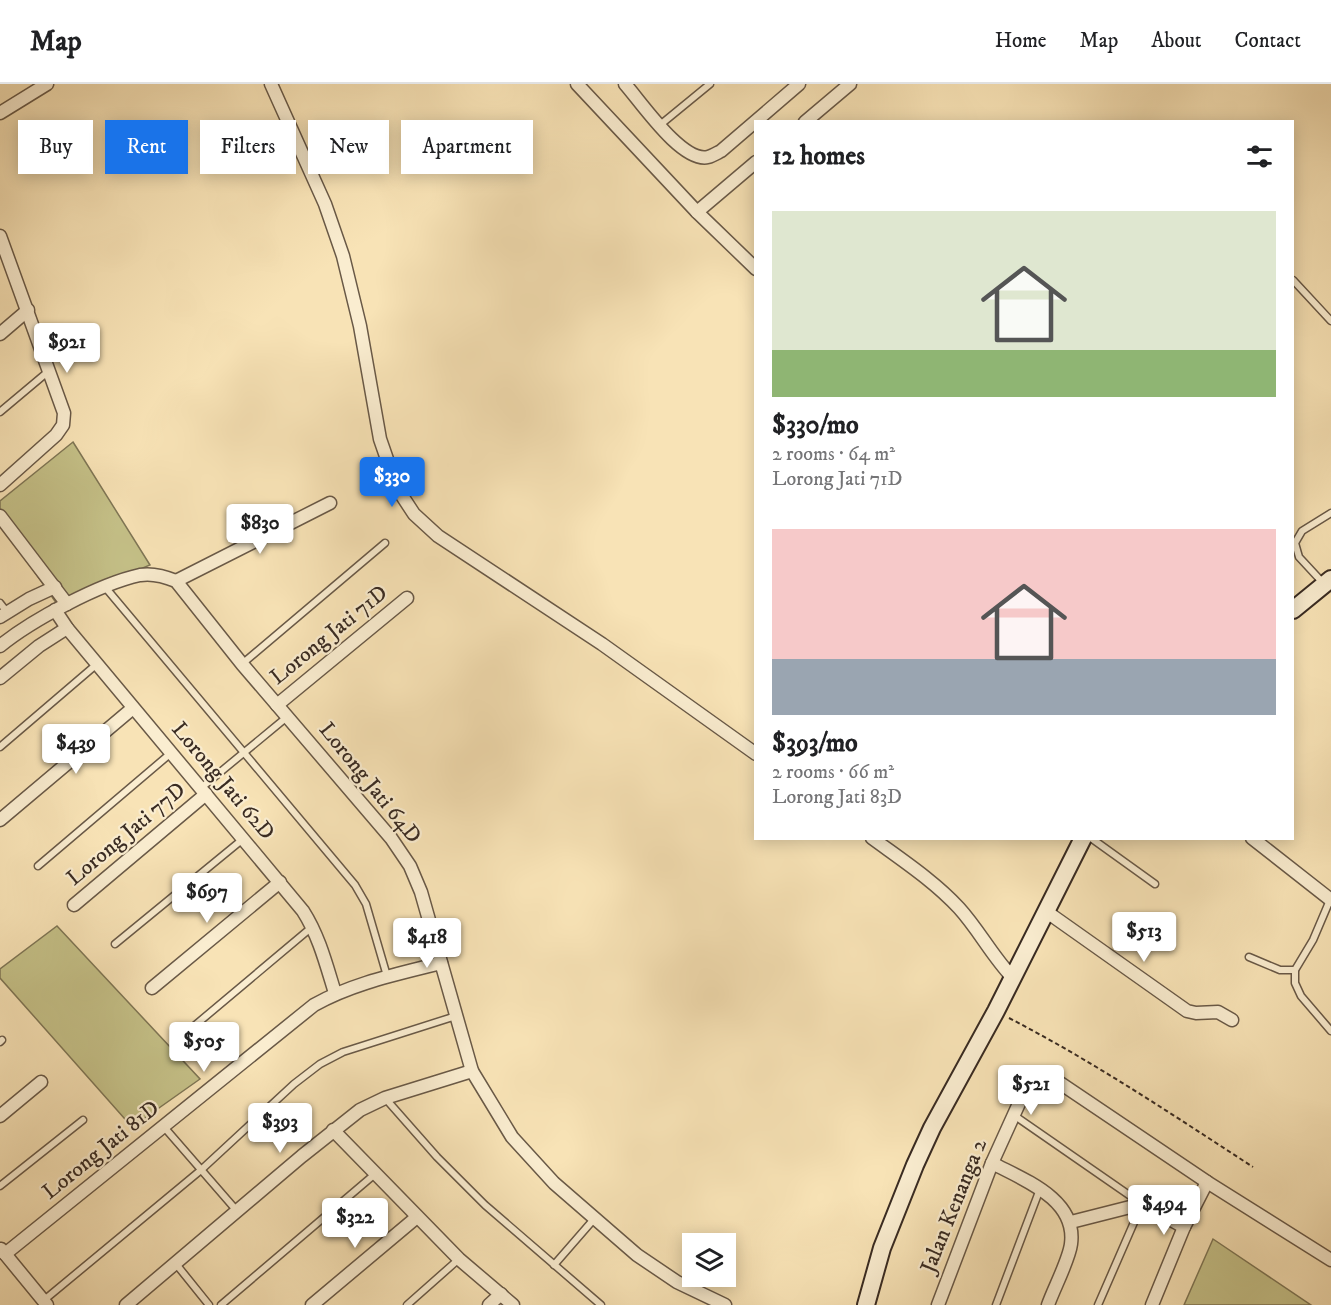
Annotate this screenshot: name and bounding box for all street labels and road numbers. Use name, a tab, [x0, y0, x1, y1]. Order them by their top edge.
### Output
street label: Lorong Jati 71D	[265, 579, 393, 691]
street label: Lorong Jati 62D	[166, 716, 280, 846]
street label: Lorong Jati 64D	[313, 717, 427, 849]
street label: Lorong Jati 77D	[61, 776, 191, 892]
street label: Lorong Jati 81D	[37, 1095, 165, 1205]
street label: Jalan Kenanga 2	[914, 1135, 993, 1279]

